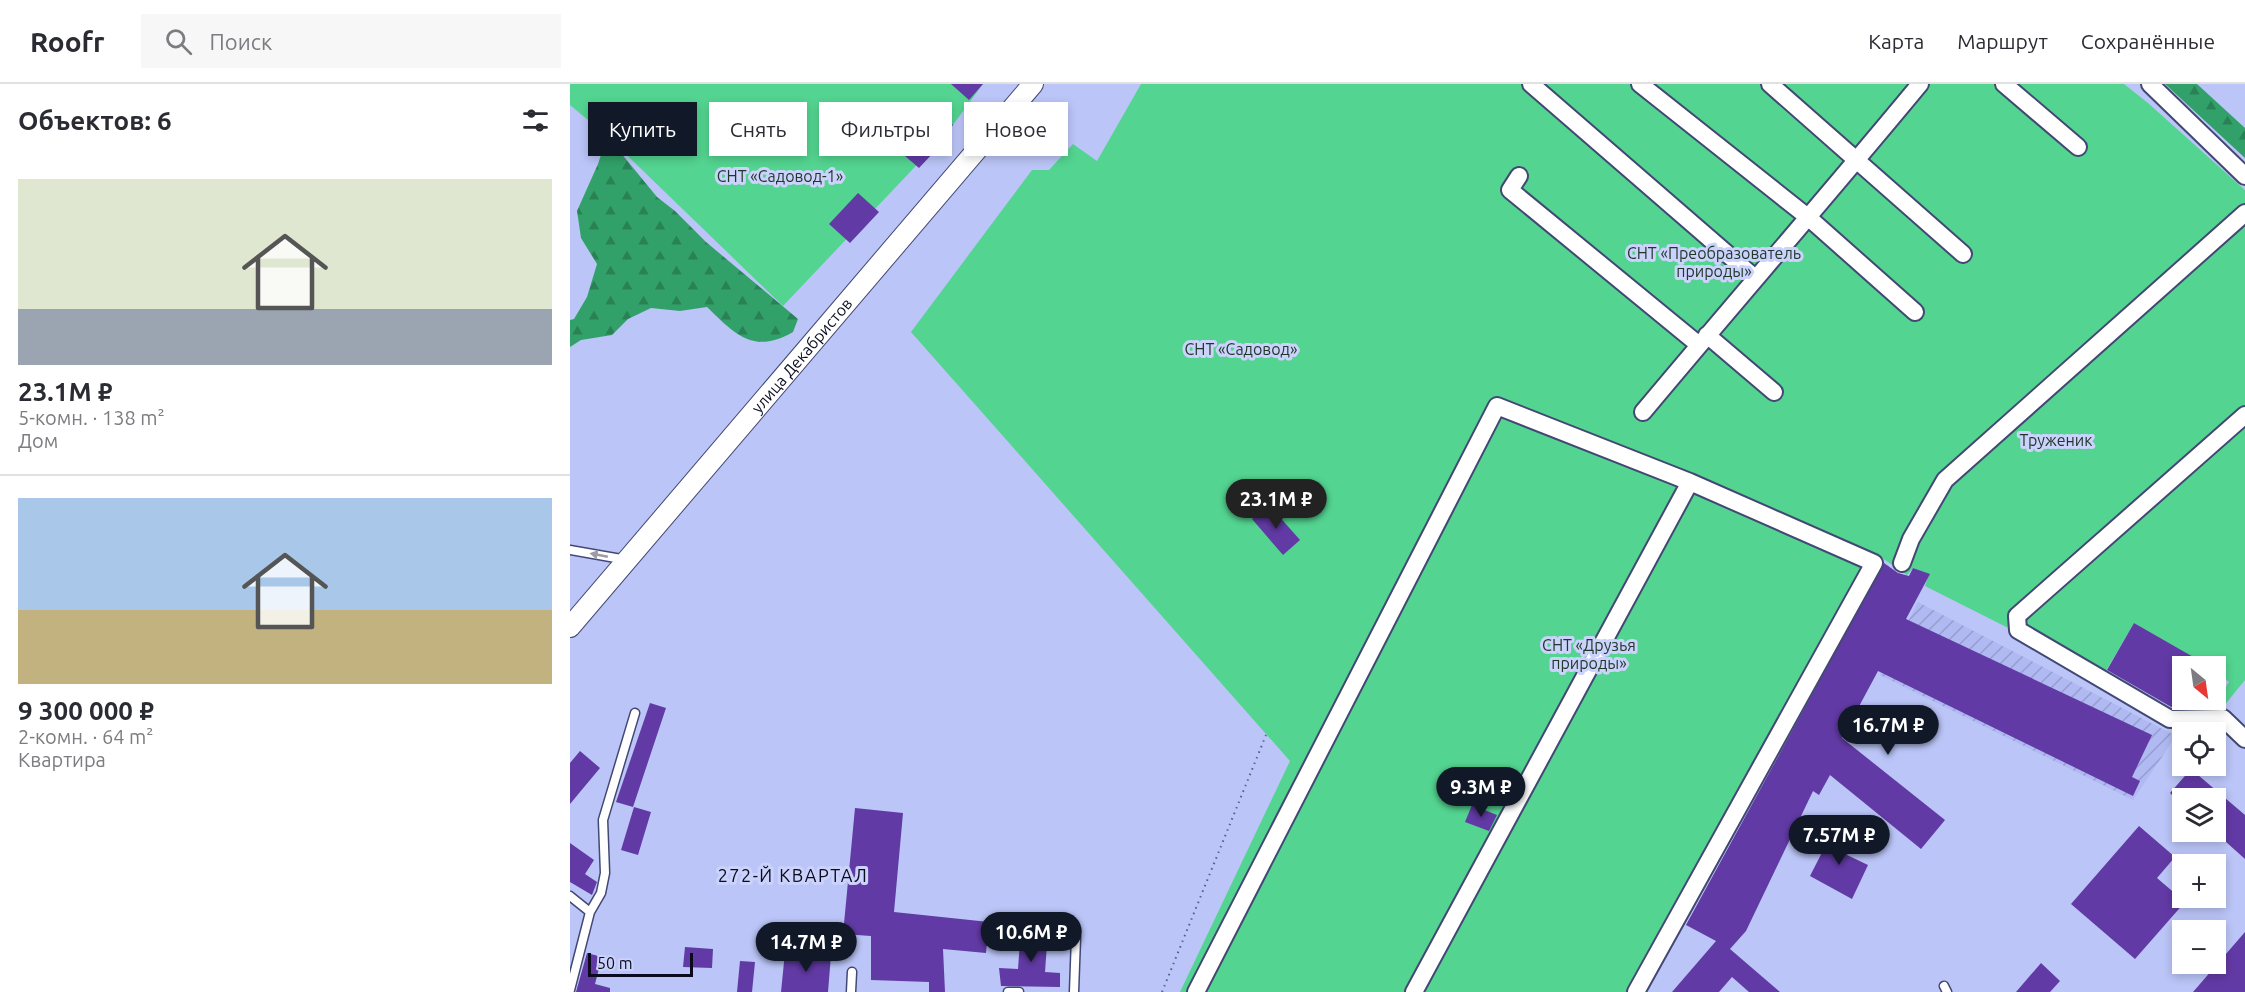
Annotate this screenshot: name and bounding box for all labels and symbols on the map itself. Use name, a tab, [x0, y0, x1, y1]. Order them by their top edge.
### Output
park label: СНТ «Садовод-1»	[717, 167, 843, 185]
park label: СНТ «Преобразователь природы»	[1627, 244, 1801, 280]
street label: улица Декабристов	[748, 294, 856, 416]
park label: СНТ «Садовод»	[1185, 340, 1297, 358]
park label: Труженик	[2019, 431, 2093, 449]
pin: 23.1M ₽	[1221, 479, 1331, 530]
one-way arrow	[589, 550, 608, 559]
park label: СНТ «Друзья природы»	[1542, 636, 1636, 672]
north arrow	[2172, 656, 2226, 710]
pin: 16.7M ₽	[1833, 705, 1943, 756]
pin: 9.3M ₽	[1432, 767, 1530, 818]
pin: 7.57M ₽	[1784, 815, 1894, 866]
district label: 272-Й КВАРТАЛ	[718, 865, 868, 885]
pin: 10.6M ₽	[976, 912, 1086, 963]
pin: 14.7M ₽	[751, 922, 861, 973]
scale bar	[588, 950, 693, 978]

